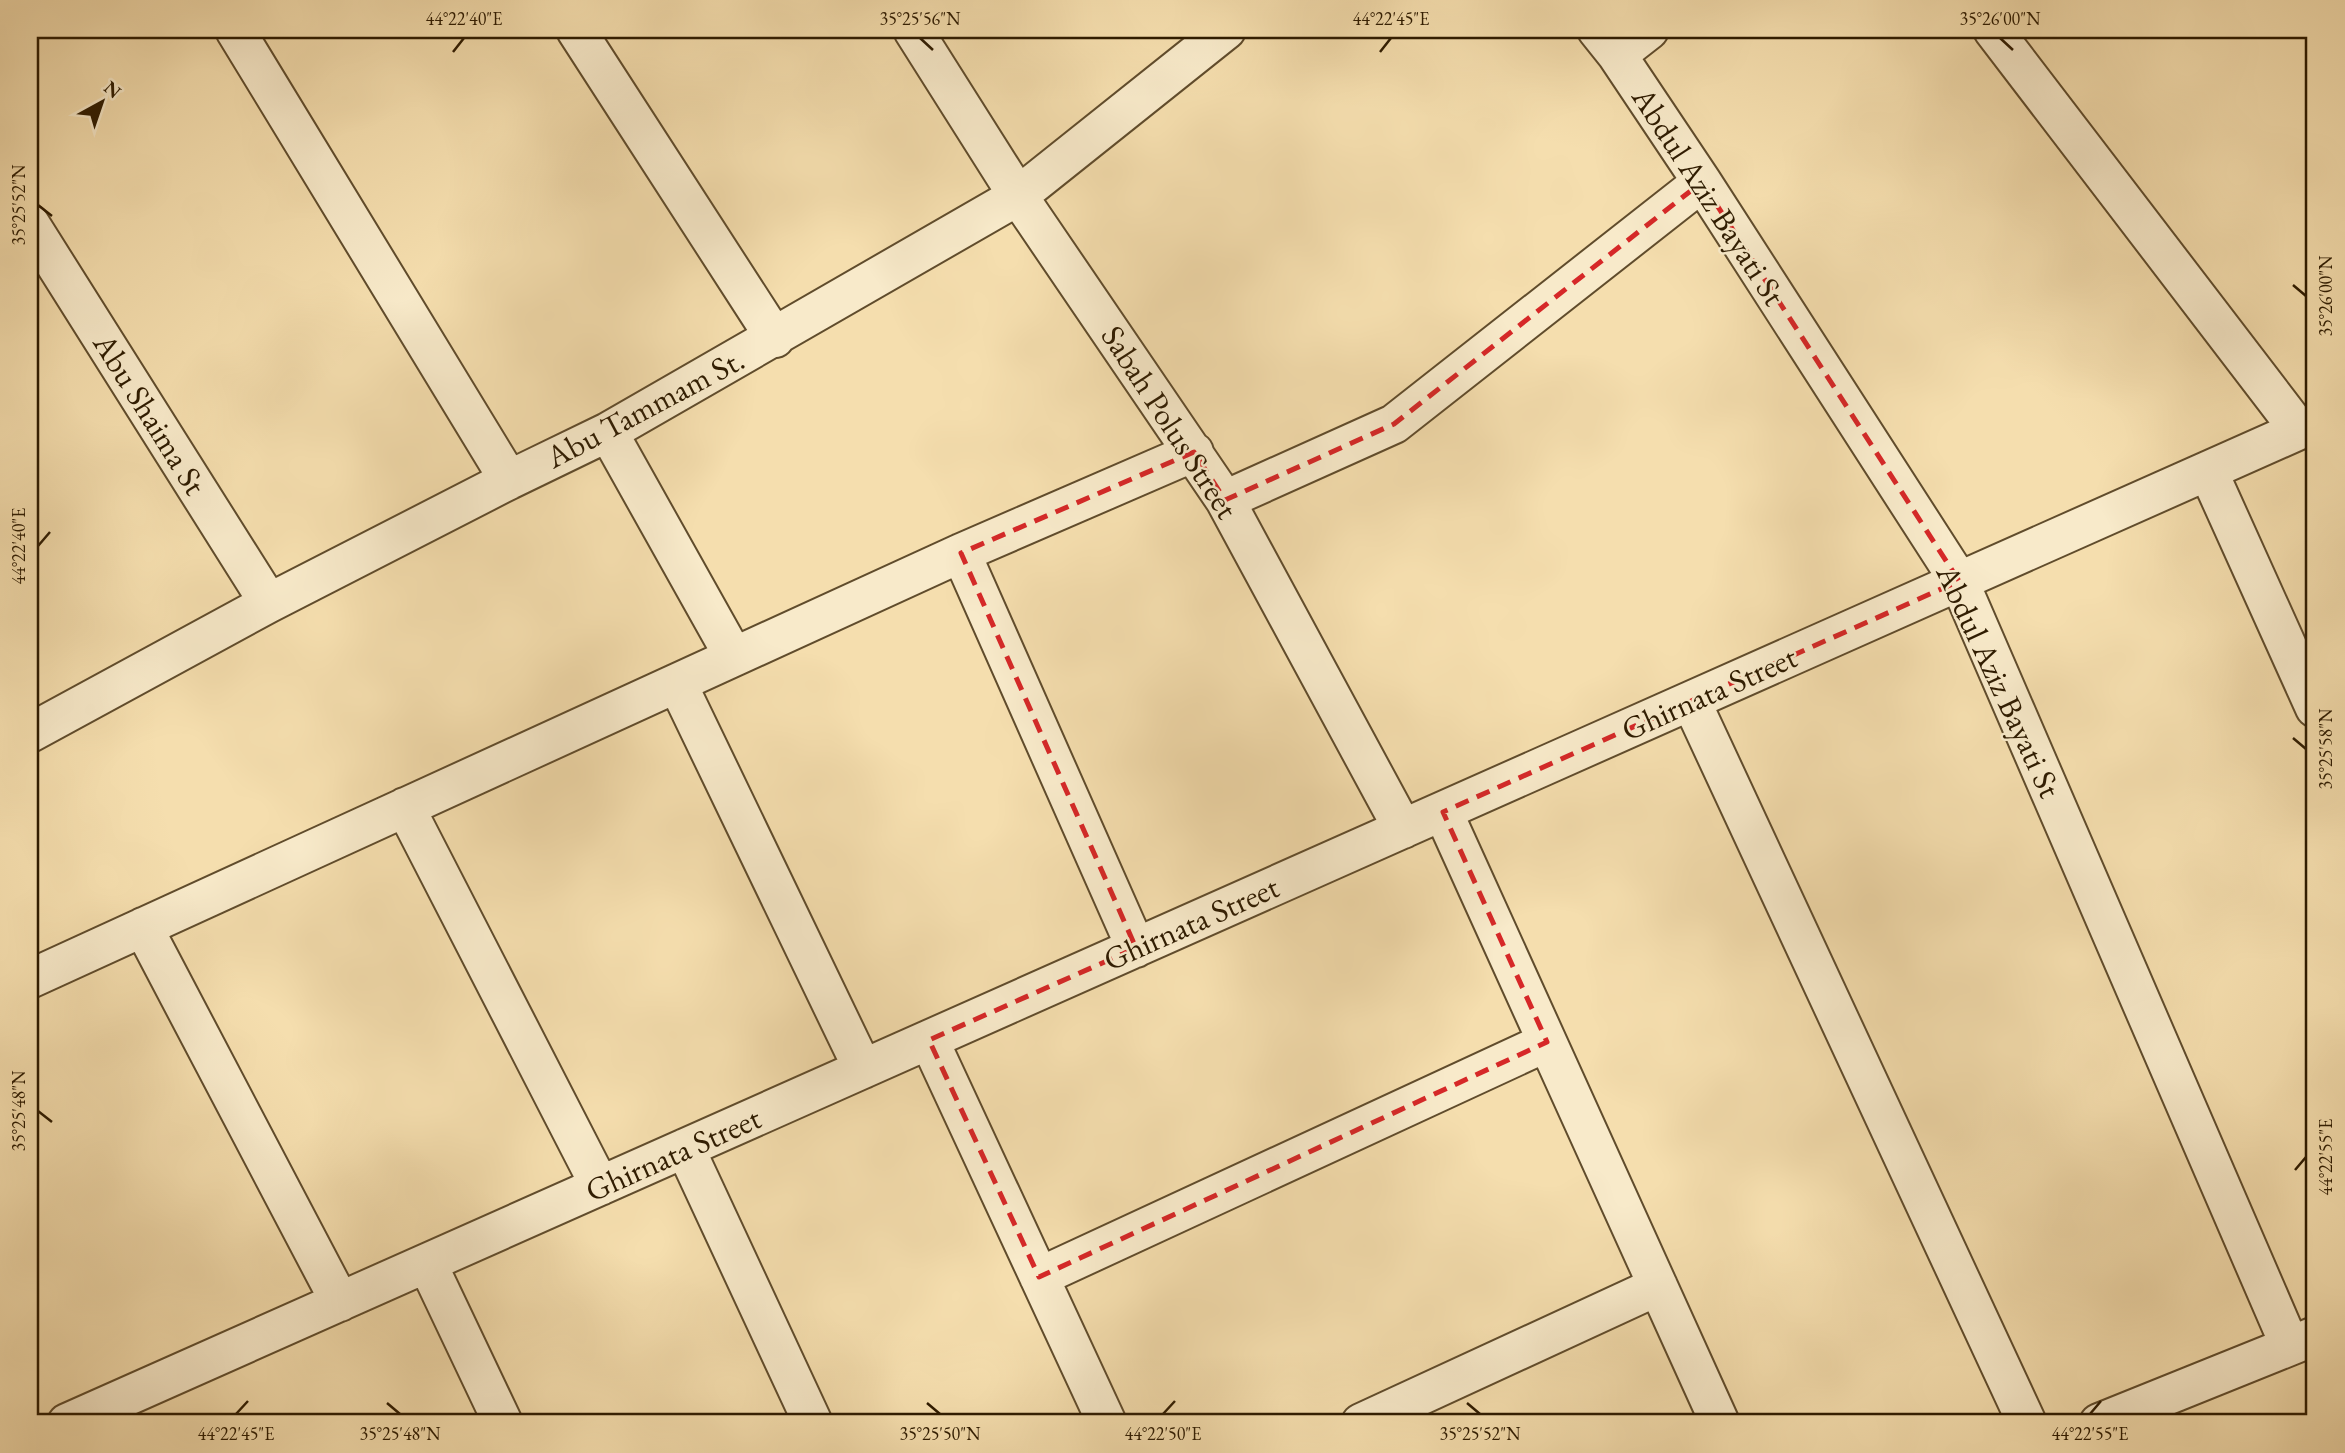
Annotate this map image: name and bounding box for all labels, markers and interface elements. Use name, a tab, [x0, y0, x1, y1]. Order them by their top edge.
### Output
text: 44°22'40"E	[426, 7, 502, 30]
text: 35°25'56"N	[880, 7, 961, 30]
text: 44°22'45"E	[1353, 7, 1429, 30]
text: 35°26'00"N	[1960, 7, 2041, 30]
north arrow	[66, 66, 136, 136]
text: N	[99, 75, 127, 104]
street label: Abdul Aziz Bayati St	[1622, 78, 1795, 313]
text: 35°25'52"N	[7, 164, 30, 245]
text: 35°26'00"N	[2314, 255, 2337, 336]
street label: Sabah Polus Street	[1092, 317, 1248, 527]
street label: Abu Shaima St	[83, 324, 216, 503]
street label: Abu Tammam St.	[538, 338, 751, 478]
text: 44°22'40"E	[7, 508, 30, 584]
street label: Abdul Aziz Bayati St	[1926, 557, 2071, 804]
street label: Ghirnata Street	[1615, 636, 1803, 750]
text: 35°25'58"N	[2314, 708, 2337, 789]
street label: Ghirnata Street	[1097, 866, 1285, 980]
text: 35°25'48"N	[7, 1070, 30, 1151]
street label: Ghirnata Street	[579, 1097, 767, 1211]
text: 44°22'55"E	[2314, 1119, 2337, 1195]
text: 44°22'45"E	[198, 1422, 274, 1445]
text: 35°25'48"N	[360, 1422, 441, 1445]
text: 35°25'50"N	[900, 1422, 981, 1445]
text: 44°22'50"E	[1125, 1422, 1201, 1445]
text: 35°25'52"N	[1440, 1422, 1521, 1445]
text: 44°22'55"E	[2052, 1422, 2128, 1445]

